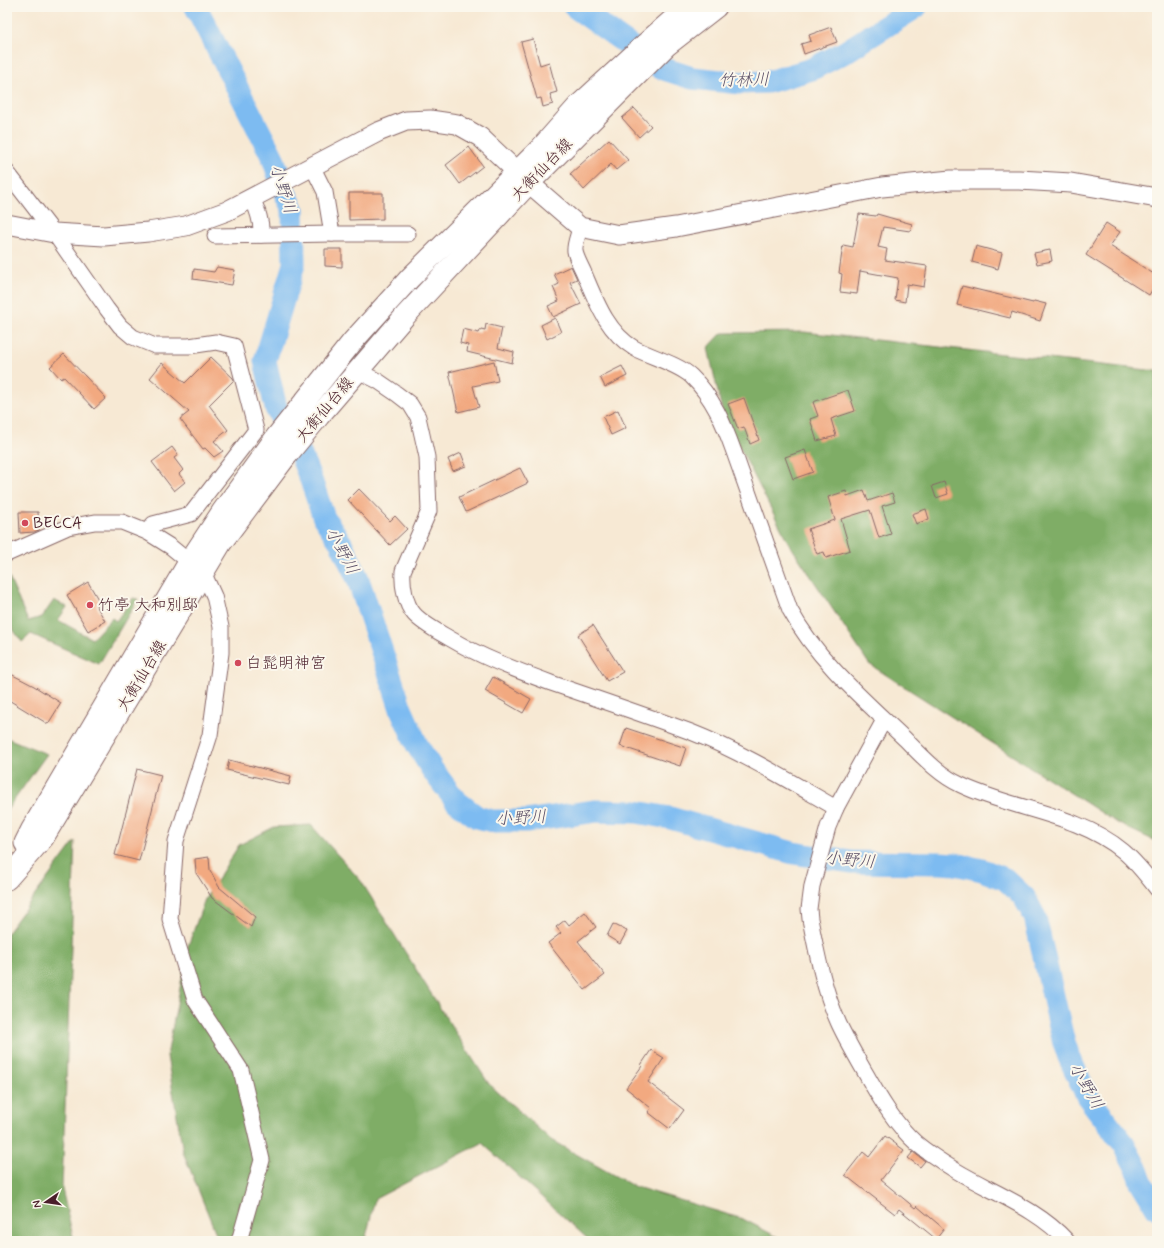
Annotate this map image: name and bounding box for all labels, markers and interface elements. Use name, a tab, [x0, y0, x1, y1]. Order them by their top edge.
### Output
water label: 竹林川	[718, 69, 770, 91]
street label: 大衡仙台線	[507, 134, 577, 206]
water label: 小野川	[265, 161, 301, 217]
street label: 大衡仙台線	[291, 373, 359, 447]
place label: BECCA	[33, 513, 82, 534]
marker: BECCA	[20, 518, 30, 528]
water label: 小野川	[320, 523, 364, 579]
place label: 竹亭 大和別邸	[98, 595, 198, 616]
marker: 竹亭 大和別邸	[85, 600, 95, 610]
street label: 大衡仙台線	[112, 636, 172, 716]
place label: 白髭明神宮	[246, 653, 326, 674]
marker: 白髭明神宮	[233, 658, 243, 668]
water label: 小野川	[495, 806, 547, 830]
water label: 小野川	[824, 847, 876, 873]
water label: 小野川	[1064, 1058, 1108, 1114]
north arrow	[26, 1182, 66, 1222]
text: N	[30, 1199, 45, 1209]

